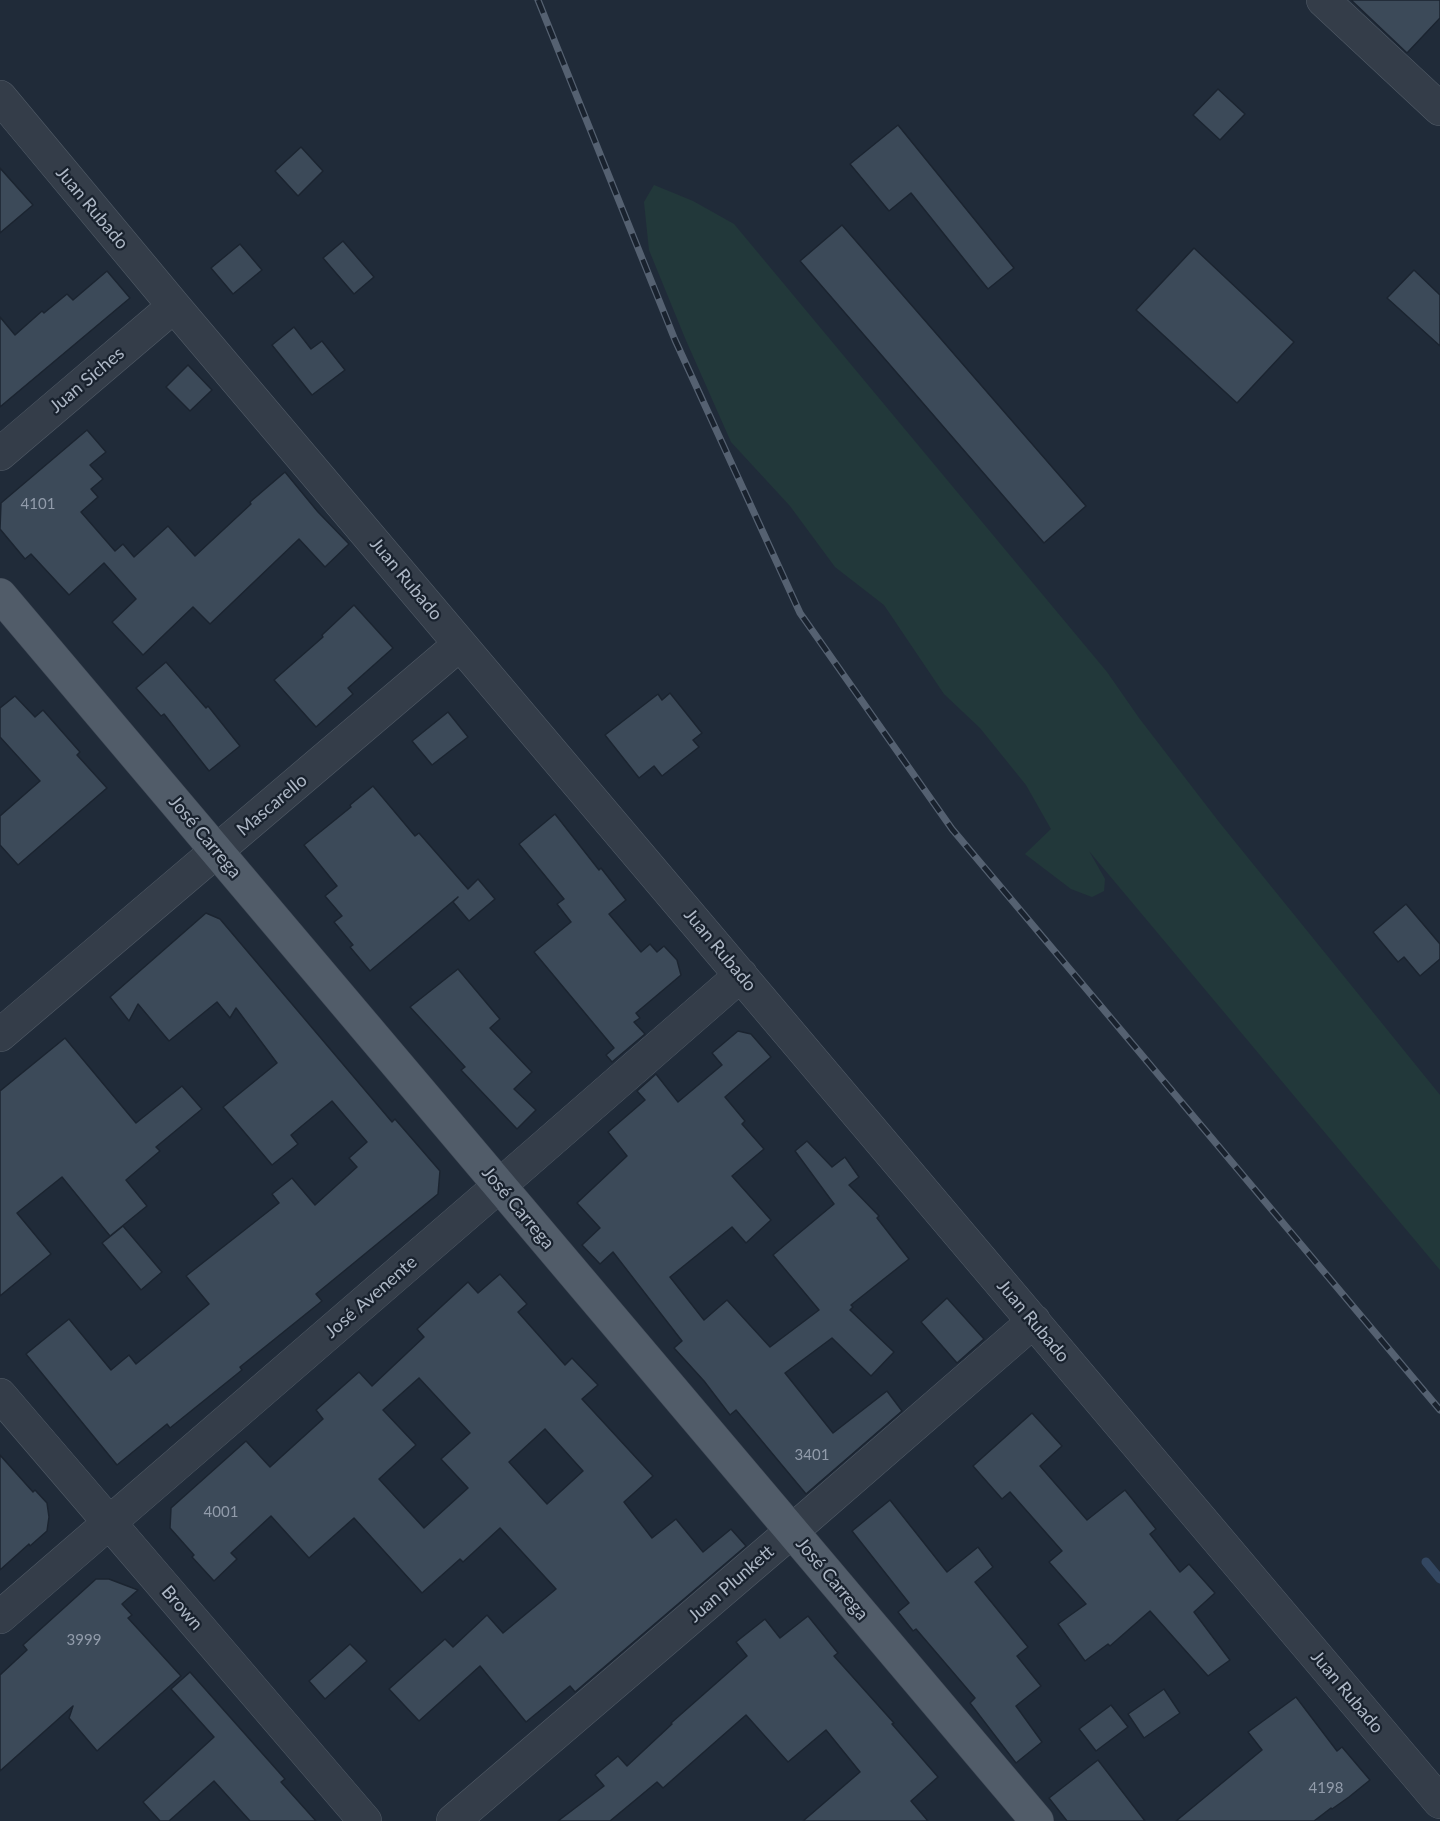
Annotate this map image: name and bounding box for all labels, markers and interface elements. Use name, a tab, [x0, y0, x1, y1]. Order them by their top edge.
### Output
street label: Juan Rubado	[51, 162, 133, 254]
street label: Juan Siches	[45, 343, 129, 417]
house number: 4101	[21, 495, 55, 513]
street label: Juan Rubado	[365, 533, 447, 625]
street label: Mascarello	[232, 769, 312, 841]
street label: José Carrega	[164, 791, 246, 883]
street label: Juan Rubado	[679, 904, 761, 996]
street label: José Carrega	[477, 1162, 559, 1254]
street label: José Avenente	[321, 1251, 421, 1343]
street label: Juan Rubado	[992, 1275, 1074, 1367]
house number: 3401	[795, 1446, 829, 1464]
house number: 4001	[204, 1503, 238, 1521]
street label: José Carrega	[791, 1533, 873, 1625]
street label: Juan Plunkett	[684, 1541, 778, 1627]
street label: Brown	[157, 1581, 207, 1635]
house number: 3999	[67, 1631, 101, 1649]
street label: Juan Rubado	[1306, 1646, 1388, 1738]
house number: 4198	[1309, 1779, 1343, 1797]

